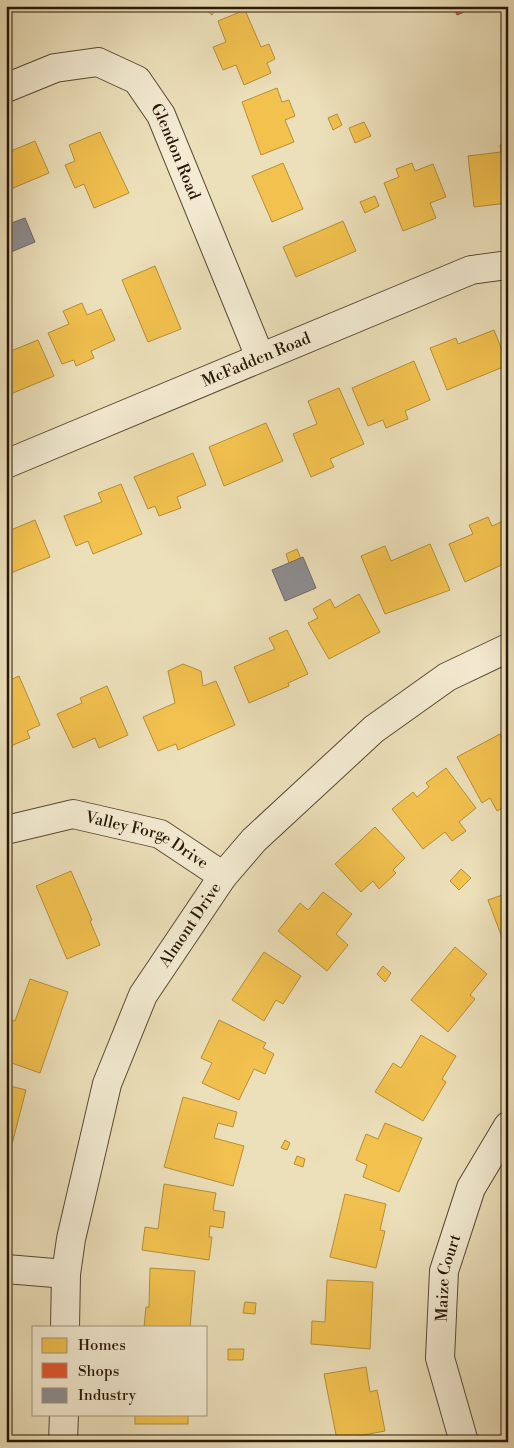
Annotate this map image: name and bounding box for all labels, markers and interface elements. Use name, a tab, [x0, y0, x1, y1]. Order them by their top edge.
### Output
street label: Glendon Road	[146, 100, 204, 202]
street label: McFadden Road	[199, 328, 314, 391]
street label: Valley Forge Drive	[82, 807, 212, 873]
street label: Almont Drive	[154, 879, 226, 972]
street label: Maize Court	[432, 1232, 465, 1322]
legend	[32, 1326, 208, 1416]
text: Homes	[78, 1336, 126, 1355]
text: Shops	[78, 1362, 119, 1381]
text: Industry	[78, 1386, 137, 1405]

